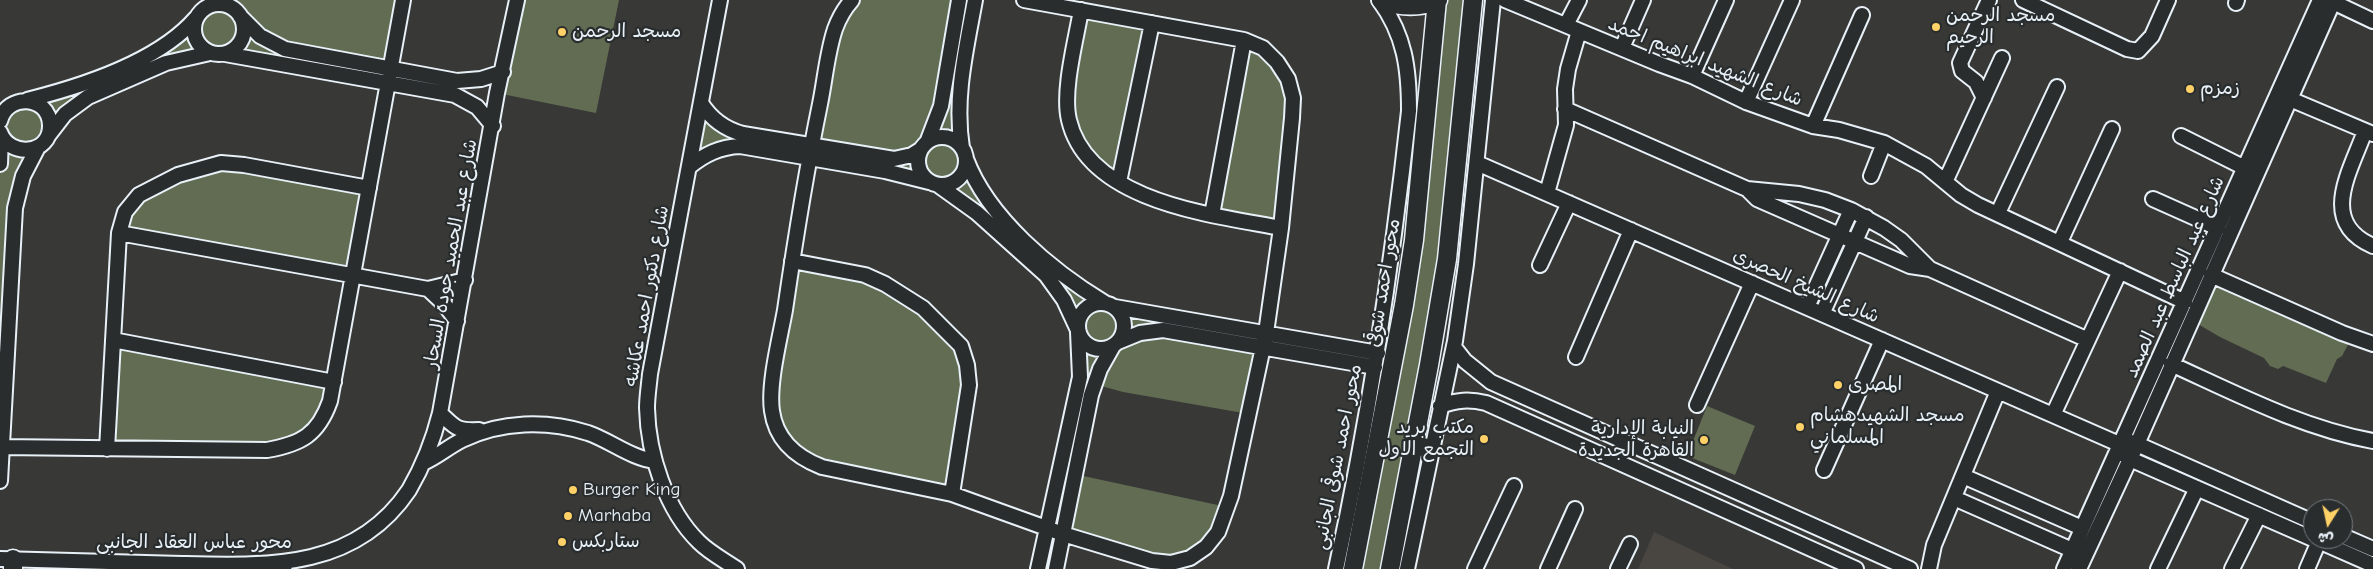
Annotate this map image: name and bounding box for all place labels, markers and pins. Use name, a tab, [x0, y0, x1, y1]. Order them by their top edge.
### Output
place label: مسجد الرحمن الرحيم	[1946, 5, 2055, 49]
place label: مسجد الرحمن	[572, 21, 681, 43]
marker: مسجد الرحمن الرحيم	[1930, 21, 1942, 33]
marker: مسجد الرحمن	[556, 26, 568, 38]
place label: زمزم	[2200, 78, 2240, 100]
marker: زمزم	[2184, 83, 2196, 95]
place label: المصرى	[1848, 374, 1902, 396]
marker: المصرى	[1832, 379, 1844, 391]
place label: مسجد الشهيدهشام المسلماني	[1810, 405, 1965, 449]
place label: مكتب بريد التجمع الاول	[1379, 417, 1474, 461]
place label: النيابة الإدارية القاهرة الجديدة	[1578, 418, 1694, 462]
marker: مسجد الشهيدهشام المسلماني	[1794, 421, 1806, 433]
marker: مكتب بريد التجمع الاول	[1478, 433, 1490, 445]
marker: النيابة الإدارية القاهرة الجديدة	[1698, 434, 1710, 446]
place label: Burger King	[583, 479, 680, 501]
marker: Burger King	[567, 484, 579, 496]
place label: Marhaba	[578, 505, 651, 527]
marker: Marhaba	[562, 510, 574, 522]
place label: ستاربكس	[572, 531, 640, 553]
marker: ستاربكس	[556, 536, 568, 548]

